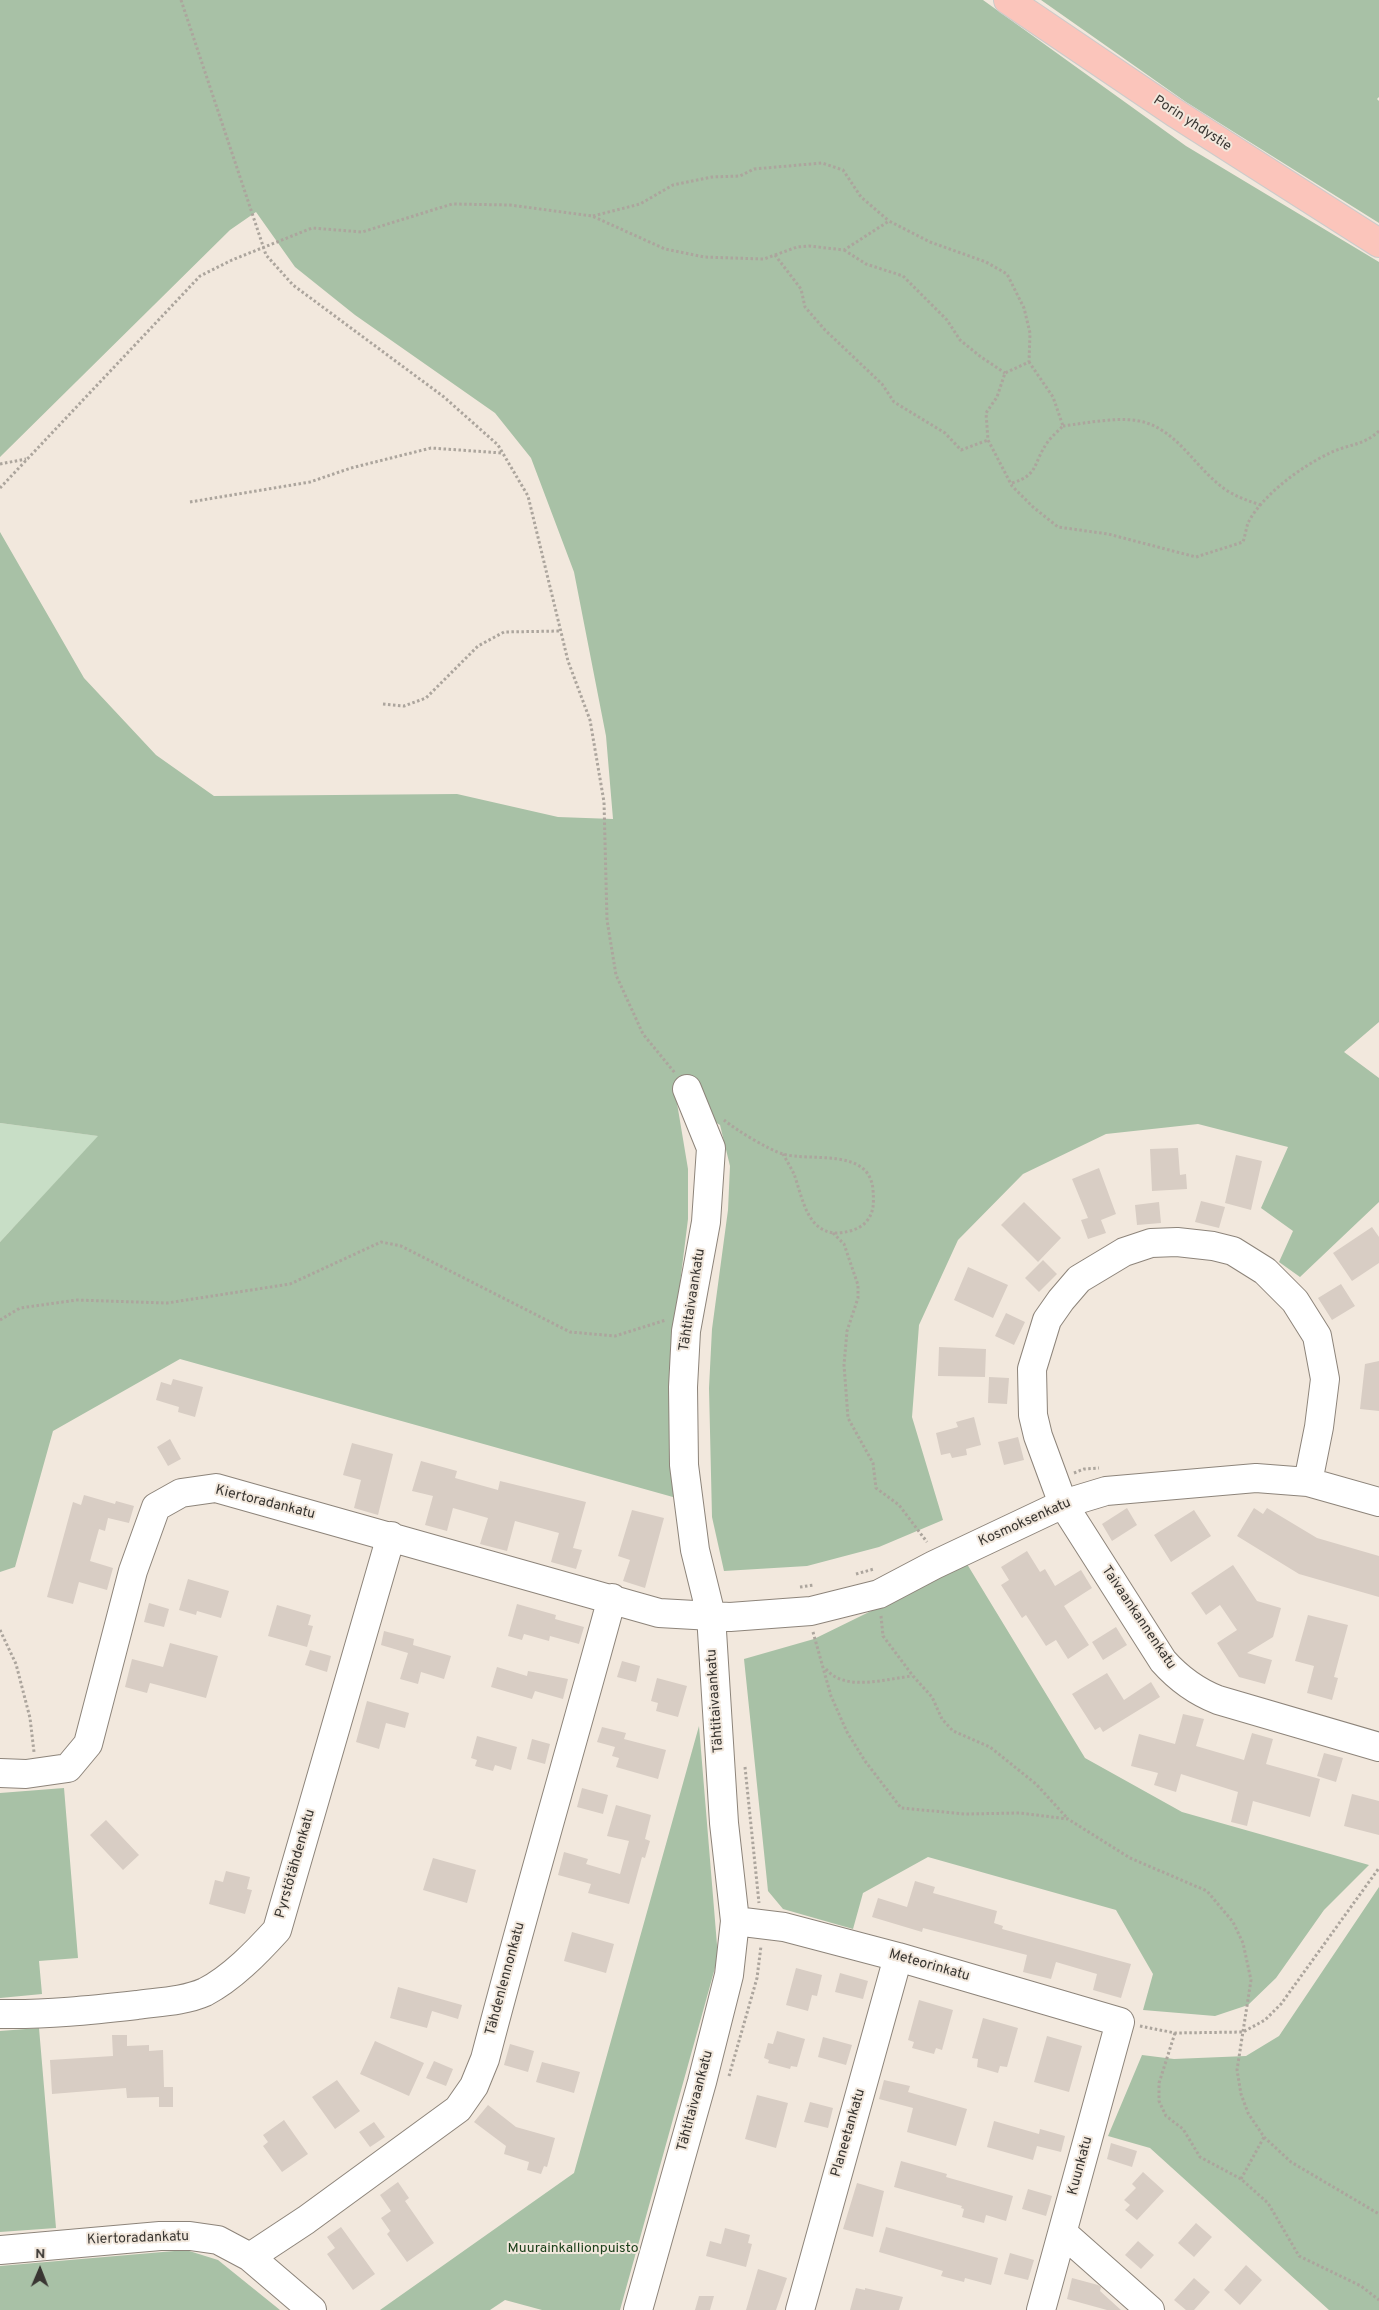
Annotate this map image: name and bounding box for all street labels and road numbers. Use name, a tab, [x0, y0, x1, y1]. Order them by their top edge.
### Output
street label: Porin yhdystie	[1150, 93, 1234, 155]
street label: Tähtitaivaankatu	[677, 1247, 709, 1353]
street label: Kiertoradankatu	[213, 1482, 317, 1524]
street label: Kosmoksenkatu	[976, 1495, 1074, 1551]
street label: Taivaankannenkatu	[1097, 1563, 1179, 1673]
street label: Tähtitaivaankatu	[704, 1649, 728, 1753]
street label: Pyrstötähdenkatu	[272, 1808, 320, 1920]
street label: Tähdenlennonkatu	[483, 1921, 529, 2037]
street label: Meteorinkatu	[887, 1946, 971, 1986]
street label: Tähtitaivaankatu	[674, 2049, 718, 2153]
street label: Planeetankatu	[828, 2087, 870, 2179]
street label: Kuunkatu	[1065, 2135, 1097, 2197]
street label: Kiertoradankatu	[87, 2229, 189, 2249]

